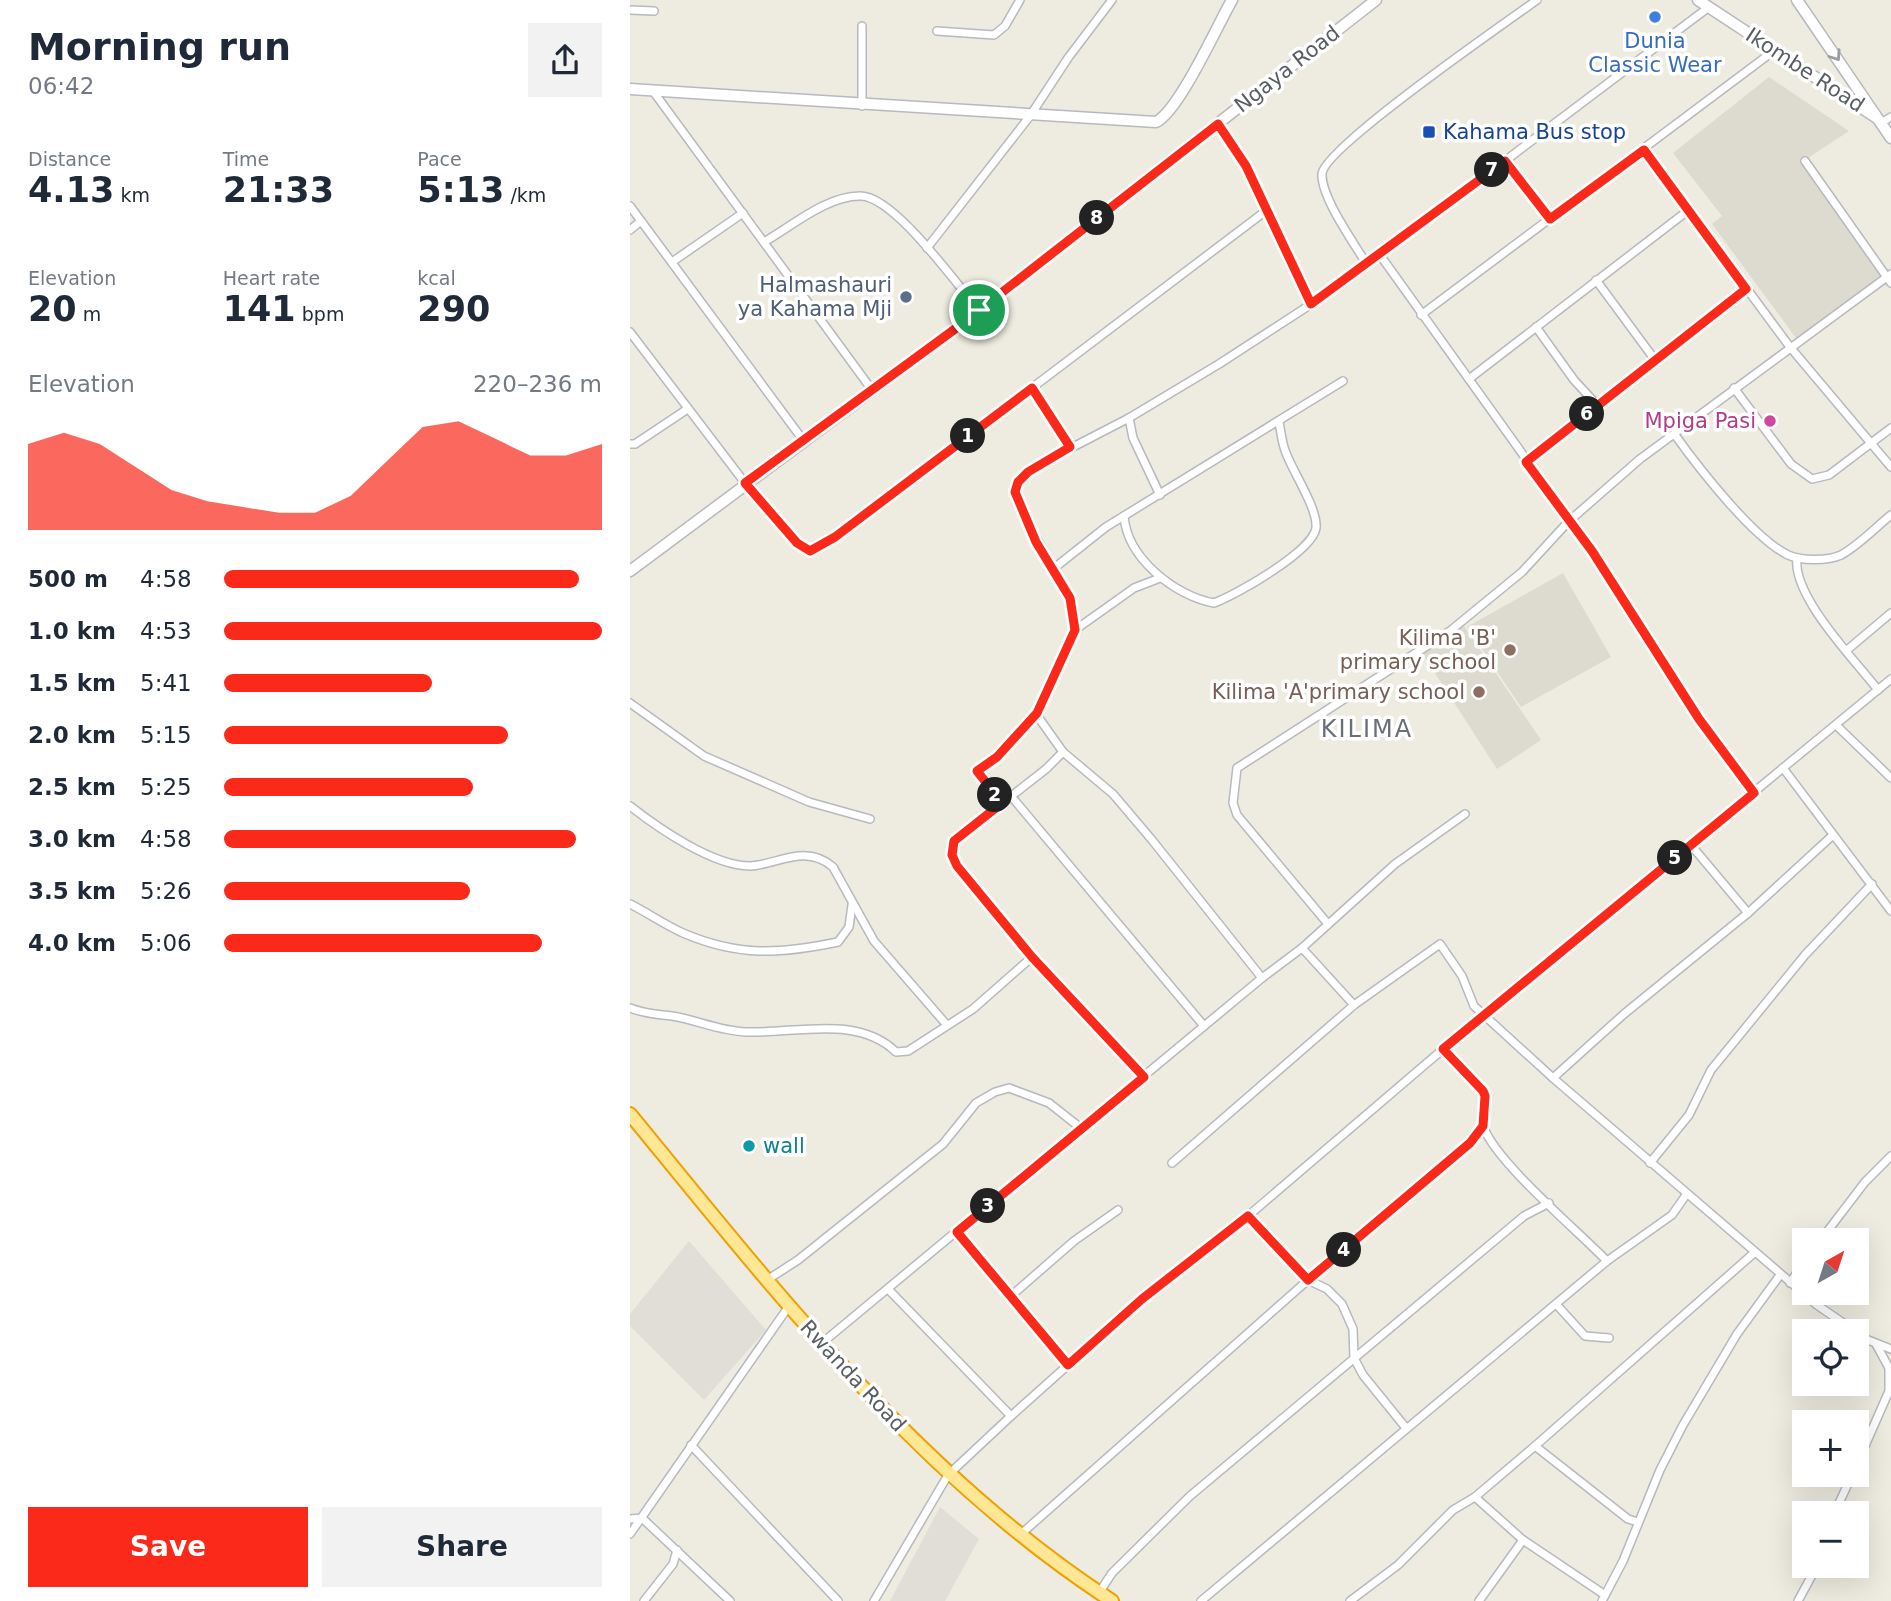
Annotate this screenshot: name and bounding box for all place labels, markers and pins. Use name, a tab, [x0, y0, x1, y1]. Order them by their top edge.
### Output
marker: Dunia Classic Wear	[1647, 9, 1663, 25]
place label: Dunia Classic Wear	[1588, 29, 1722, 77]
place label: Kahama Bus stop	[1443, 120, 1626, 144]
marker: Kahama Bus stop	[1421, 124, 1437, 140]
pin: 7	[1474, 152, 1510, 188]
pin: 8	[1079, 200, 1114, 235]
place label: Halmashauri ya Kahama Mji	[738, 273, 892, 321]
pin	[949, 280, 1009, 340]
marker: Halmashauri ya Kahama Mji	[898, 289, 914, 305]
pin: 6	[1570, 396, 1604, 432]
place label: Mpiga Pasi	[1644, 409, 1756, 433]
marker: Mpiga Pasi	[1762, 413, 1778, 429]
pin: 1	[950, 418, 986, 453]
place label: Kilima 'B' primary school	[1340, 626, 1496, 674]
marker: Kilima 'B' primary school	[1502, 642, 1518, 658]
place label: Kilima 'A'primary school	[1212, 680, 1465, 704]
marker: Kilima 'A'primary school	[1471, 684, 1487, 700]
pin: 2	[978, 778, 1012, 812]
pin: 5	[1658, 840, 1692, 876]
place label: wall	[763, 1134, 805, 1158]
marker: wall	[741, 1138, 757, 1154]
pin: 3	[970, 1188, 1006, 1224]
pin: 4	[1326, 1232, 1362, 1268]

